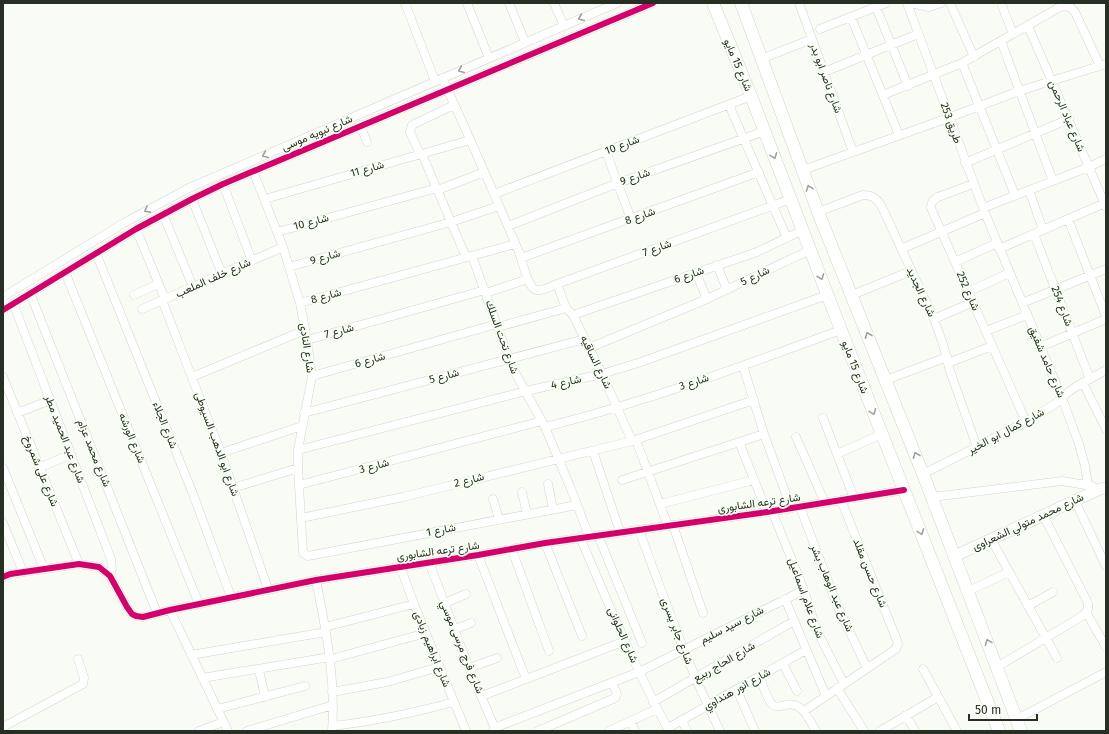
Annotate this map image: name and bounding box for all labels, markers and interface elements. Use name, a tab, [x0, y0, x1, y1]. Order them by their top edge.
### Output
one-way arrow	[577, 14, 584, 22]
street label: شارع 15 مايو	[720, 37, 755, 94]
street label: شارع ناصر ابو بدر	[806, 40, 845, 116]
one-way arrow	[458, 65, 465, 73]
street label: شارع عباد الرحمن	[1045, 78, 1088, 154]
street label: طريق 253	[938, 101, 964, 145]
street label: شارع نبويه موسى	[280, 112, 355, 155]
street label: شارع 10	[603, 132, 642, 158]
one-way arrow	[261, 150, 268, 158]
one-way arrow	[770, 153, 778, 160]
street label: شارع 11	[349, 158, 386, 181]
street label: شارع 9	[618, 166, 652, 189]
one-way arrow	[806, 185, 814, 192]
street label: شارع 8	[623, 204, 657, 228]
one-way arrow	[144, 205, 151, 213]
street label: شارع 10	[292, 211, 331, 234]
street label: شارع 7	[641, 237, 674, 260]
street label: شارع 9	[308, 246, 342, 268]
street label: شارع خلف الملعب	[173, 255, 253, 301]
street label: شارع 5	[738, 263, 772, 289]
street label: شارع 6	[672, 264, 706, 287]
street label: شارع الجديد	[903, 265, 938, 320]
street label: شارع 252	[953, 269, 982, 313]
one-way arrow	[816, 274, 824, 281]
street label: شارع 254	[1047, 284, 1076, 329]
street label: شارع 8	[309, 286, 343, 307]
street label: شارع تحت السلك	[482, 298, 521, 376]
street label: شارع 7	[323, 321, 356, 342]
street label: شارع النادى	[296, 322, 317, 374]
street label: شارع حامد شفيق	[1025, 324, 1068, 400]
one-way arrow	[864, 331, 872, 338]
street label: شارع الساقيه	[577, 333, 615, 391]
street label: شارع 15 مايو	[838, 339, 871, 396]
street label: شارع 6	[353, 349, 387, 371]
street label: شارع 5	[428, 366, 461, 387]
street label: شارع 3	[677, 371, 711, 394]
street label: شارع 4	[549, 372, 583, 393]
street label: شارع ابو الدهب السيوطى	[191, 390, 242, 498]
street label: شارع عبد الحميد مطر	[41, 392, 88, 485]
street label: شارع الجلاء	[149, 400, 180, 451]
street label: شارع كمال ابو الخير	[965, 405, 1047, 458]
one-way arrow	[868, 408, 876, 415]
street label: شارع الورشه	[115, 411, 148, 466]
street label: شارع محمد عزام	[74, 417, 114, 489]
street label: شارع على شمروخ	[20, 433, 61, 509]
one-way arrow	[913, 452, 921, 460]
street label: شارع 3	[358, 456, 391, 477]
street label: شارع 2	[453, 470, 486, 491]
street label: شارع محمد متولي الشعراوى	[970, 490, 1087, 556]
street label: شارع ترعه الشابورى	[717, 491, 802, 516]
street label: شارع 1	[425, 521, 457, 540]
one-way arrow	[916, 529, 924, 536]
street label: شارع حسن مقلد	[849, 537, 890, 610]
street label: شارع ترعه الشابورى	[396, 539, 481, 564]
street label: شارع عبد الوهاب بشر	[806, 541, 856, 634]
street label: شارع علام اسماعيل	[784, 556, 827, 641]
street label: شارع جابر يسرى	[657, 596, 696, 667]
street label: شارع فرج مرسى موسي	[435, 599, 487, 697]
street label: شارع سيد سليم	[698, 603, 767, 647]
street label: شارع الحلوانى	[604, 605, 641, 666]
street label: شارع ابراهيم زبادى	[410, 609, 453, 690]
street label: شارع الحاج ربيع	[691, 639, 758, 686]
one-way arrow	[984, 639, 992, 646]
street label: شارع انور هنداوي	[701, 665, 775, 715]
scale bar	[969, 696, 1037, 722]
text: 50 m	[975, 703, 1001, 717]

